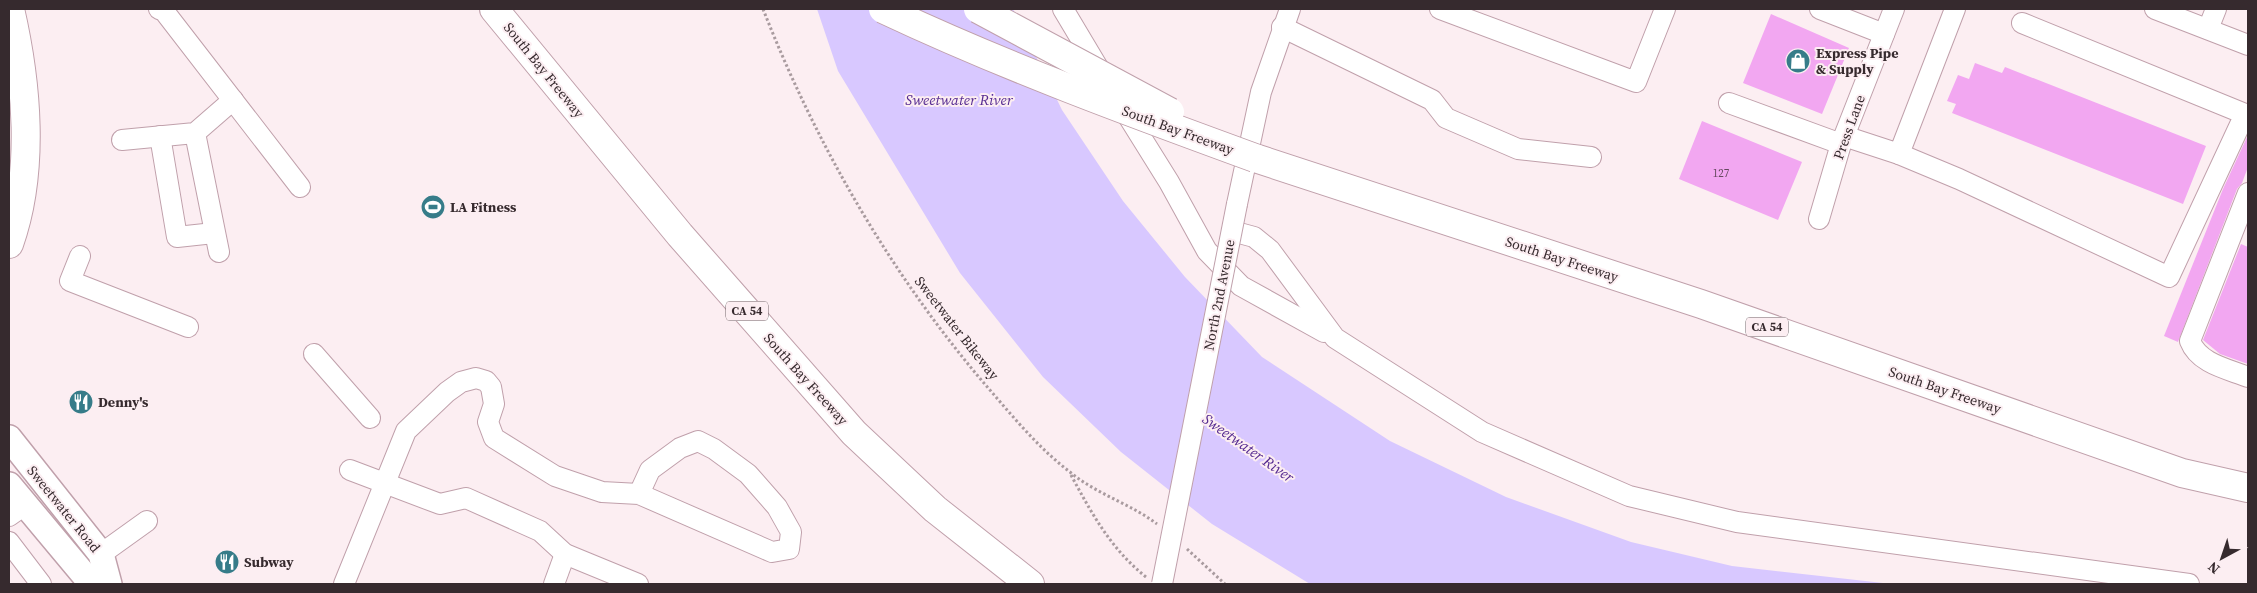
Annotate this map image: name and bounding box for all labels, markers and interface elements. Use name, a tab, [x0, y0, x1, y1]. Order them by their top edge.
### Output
street label: South Bay Freeway	[499, 18, 589, 123]
place label: Express Pipe & Supply	[1816, 43, 1899, 79]
shop icon: Express Pipe & Supply	[1785, 48, 1811, 74]
water label: Sweetwater River	[905, 89, 1014, 110]
street label: Press Lane	[1828, 92, 1870, 162]
street label: South Bay Freeway	[1119, 100, 1237, 160]
house number: 127	[1713, 166, 1730, 181]
sports icon: LA Fitness	[420, 194, 446, 220]
place label: LA Fitness	[450, 197, 517, 217]
street label: South Bay Freeway	[1503, 231, 1622, 287]
street label: North 2nd Avenue	[1198, 238, 1240, 352]
street label: Sweetwater Bikeway	[910, 272, 1004, 385]
road number: CA 54	[726, 302, 768, 321]
road number: CA 54	[1746, 318, 1788, 337]
street label: South Bay Freeway	[759, 329, 853, 430]
street label: South Bay Freeway	[1886, 361, 2005, 419]
restaurant icon: Denny's	[68, 389, 94, 415]
place label: Denny's	[98, 392, 149, 412]
water label: Sweetwater River	[1198, 408, 1299, 488]
street label: Sweetwater Road	[23, 461, 105, 557]
north arrow	[2197, 533, 2247, 583]
restaurant icon: Subway	[214, 549, 240, 575]
place label: Subway	[244, 552, 294, 572]
text: N	[2203, 557, 2224, 579]

